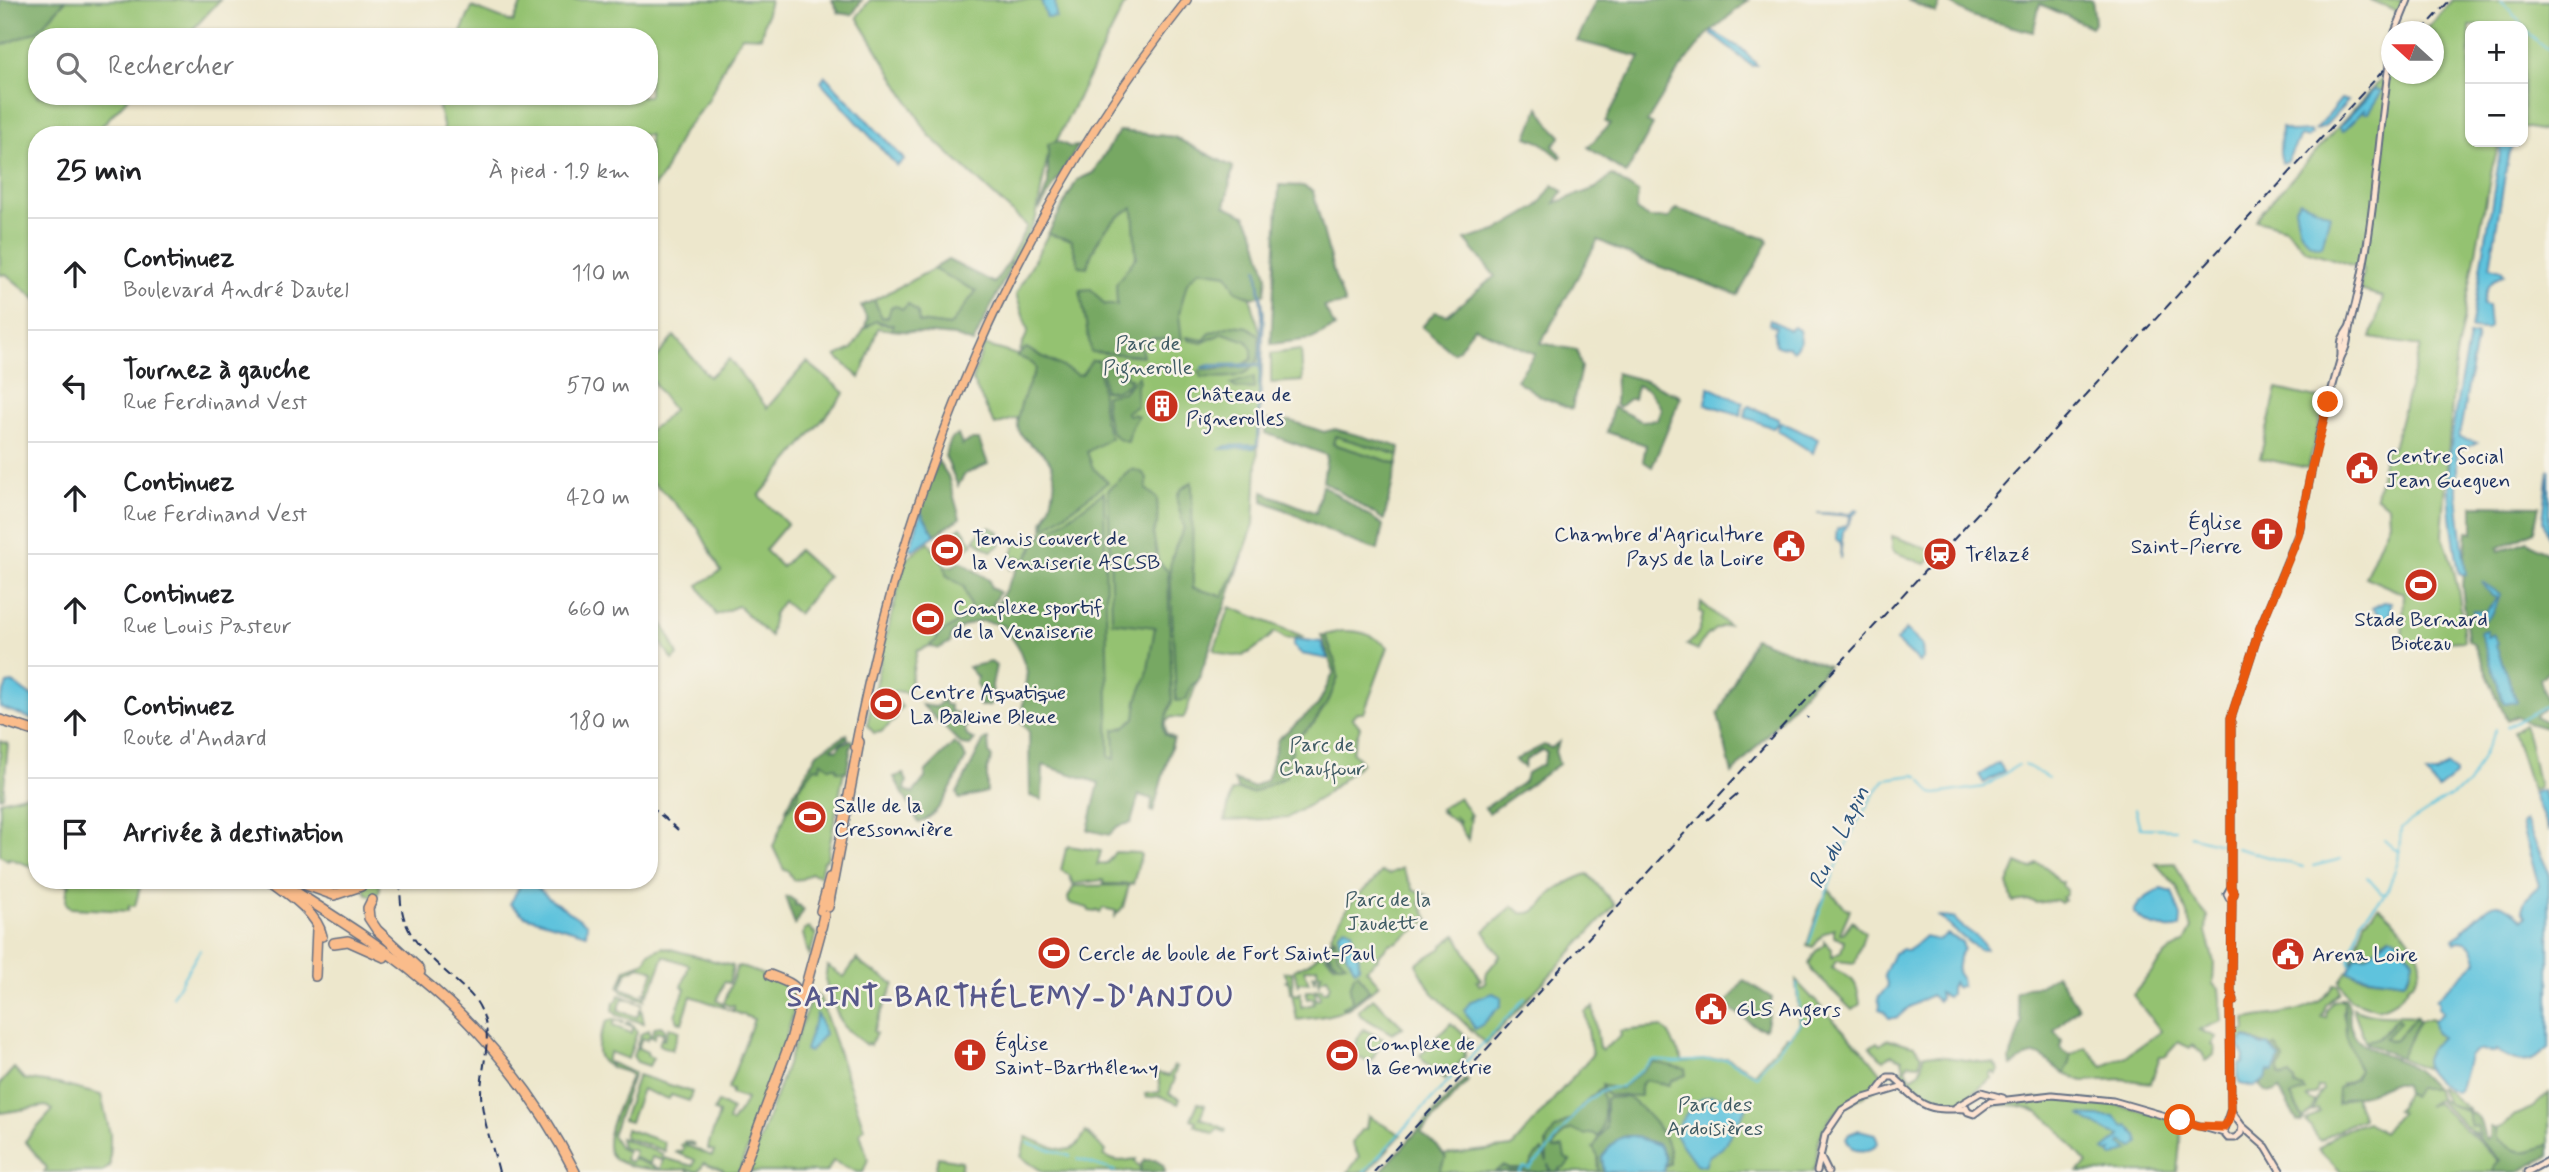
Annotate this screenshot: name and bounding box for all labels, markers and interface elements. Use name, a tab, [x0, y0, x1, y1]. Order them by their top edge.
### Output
north arrow	[2381, 21, 2444, 84]
map controls	[2465, 21, 2528, 147]
button: +	[2465, 21, 2528, 84]
search box	[28, 28, 658, 105]
icon: search	[52, 48, 90, 86]
text: Rechercher	[108, 50, 234, 84]
button: −	[2465, 84, 2528, 147]
text: 25 min	[56, 152, 142, 191]
text: À pied · 1.9 km	[489, 157, 630, 187]
text: Continuez	[123, 242, 234, 276]
icon: ahead	[56, 255, 94, 293]
text: 110 m	[571, 259, 630, 289]
text: Boulevard André Dautel	[123, 276, 349, 306]
park label: Parc de Pignerolle	[1103, 330, 1193, 384]
text: Tournez à gauche	[123, 354, 310, 388]
icon: left	[56, 367, 94, 405]
text: 570 m	[566, 371, 630, 401]
place label: Château de Pignerolles	[1186, 381, 1292, 435]
route end	[2312, 386, 2343, 417]
building icon: Château de Pignerolles	[1143, 387, 1181, 425]
text: Rue Ferdinand Vest	[123, 388, 307, 418]
place label: Centre Social Jean Gueguen	[2386, 443, 2511, 495]
public building icon: Centre Social Jean Gueguen	[2343, 449, 2381, 487]
text: Continuez	[123, 466, 234, 500]
icon: ahead	[56, 479, 94, 517]
text: 420 m	[566, 483, 630, 513]
text: Rue Ferdinand Vest	[123, 500, 307, 530]
place label: Église Saint-Pierre	[2131, 509, 2242, 561]
church icon: Église Saint-Pierre	[2248, 515, 2286, 553]
place label: Chambre d'Agriculture Pays de la Loire	[1554, 521, 1764, 573]
place label: Tennis couvert de la Venaiserie ASCSB	[972, 525, 1160, 577]
public building icon: Chambre d'Agriculture Pays de la Loire	[1770, 527, 1808, 565]
sports icon: Tennis couvert de la Venaiserie ASCSB	[928, 531, 966, 569]
station icon: Trélazé	[1921, 535, 1959, 573]
place label: Trélazé	[1965, 541, 2029, 569]
sports icon: Stade Bernard Bioteau	[2402, 566, 2440, 604]
text: Continuez	[123, 578, 234, 612]
icon: ahead	[56, 591, 94, 629]
place label: Complexe sportif de la Venaiserie	[953, 594, 1103, 646]
text: 660 m	[567, 595, 630, 625]
sports icon: Complexe sportif de la Venaiserie	[909, 600, 947, 638]
place label: Stade Bernard Bioteau	[2354, 606, 2488, 658]
text: Rue Louis Pasteur	[123, 612, 292, 642]
place label: Centre Aquatique La Baleine Bleue	[910, 679, 1066, 731]
sports icon: Centre Aquatique La Baleine Bleue	[867, 685, 905, 723]
text: Continuez	[123, 690, 234, 724]
icon: ahead	[56, 703, 94, 741]
text: 180 m	[569, 707, 630, 737]
text: Route d'Andard	[123, 724, 267, 754]
park label: Parc de Chauffour	[1279, 731, 1365, 785]
water label: Ru du Lapin	[1802, 782, 1878, 894]
place label: Salle de la Cressonnière	[834, 792, 953, 844]
sports icon: Salle de la Cressonnière	[791, 798, 829, 836]
icon: arrive	[56, 815, 94, 853]
text: Arrivée à destination	[123, 817, 344, 851]
park label: Parc de la Jaudette	[1345, 886, 1431, 938]
sports icon: Cercle de boule de Fort Saint-Paul	[1035, 934, 1073, 972]
public building icon: Arena Loire	[2269, 935, 2307, 973]
place label: Cercle de boule de Fort Saint-Paul	[1078, 940, 1375, 968]
place label: Arena Loire	[2312, 941, 2418, 969]
district label: SAINT-BARTHÉLEMY-D'ANJOU	[787, 978, 1235, 1017]
public building icon: GLS Angers	[1692, 990, 1730, 1028]
place label: GLS Angers	[1736, 996, 1841, 1026]
place label: Église Saint-Barthélemy	[995, 1030, 1158, 1082]
place label: Complexe de la Gemmetrie	[1366, 1030, 1492, 1082]
church icon: Église Saint-Barthélemy	[951, 1036, 989, 1074]
sports icon: Complexe de la Gemmetrie	[1323, 1036, 1361, 1074]
park label: Parc des Ardoisières	[1667, 1091, 1763, 1143]
route start	[2164, 1104, 2195, 1135]

